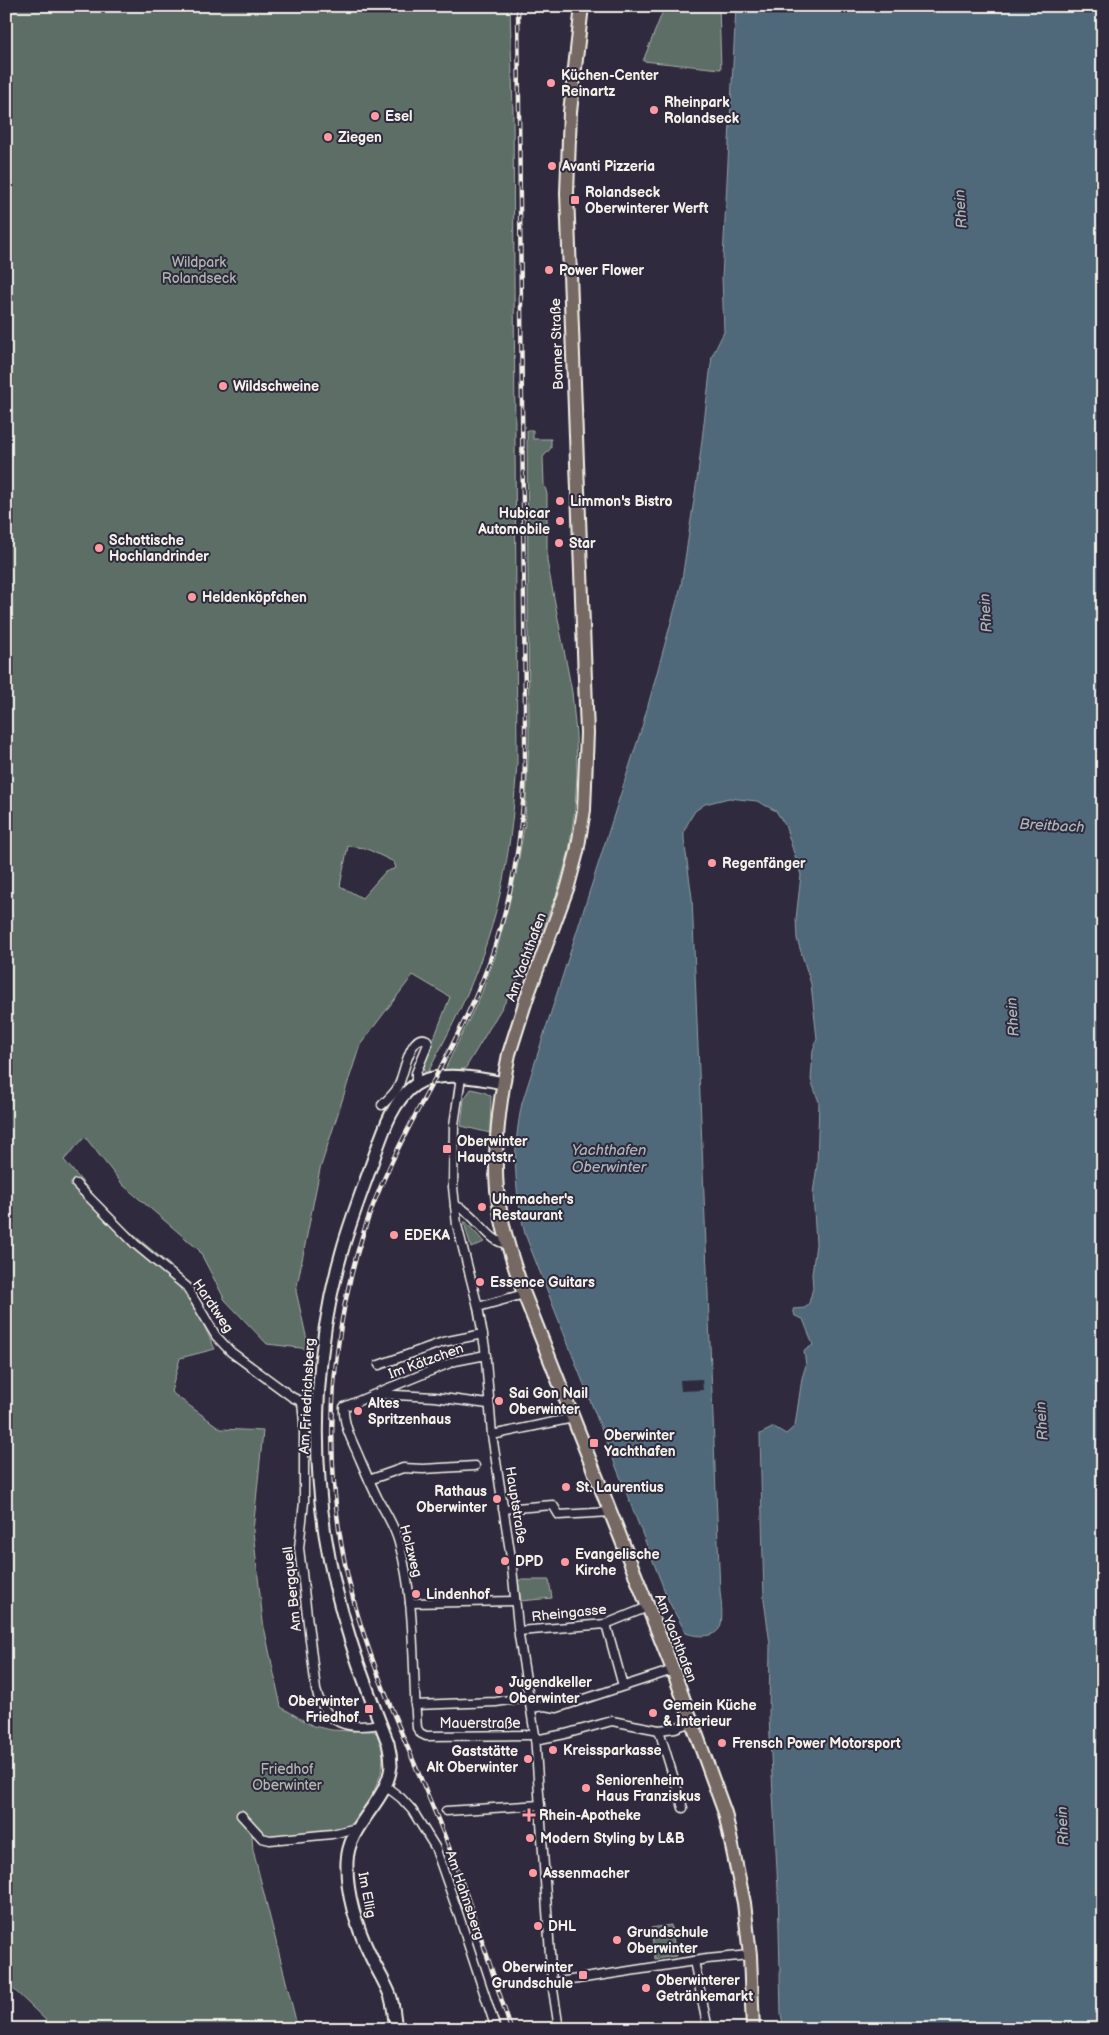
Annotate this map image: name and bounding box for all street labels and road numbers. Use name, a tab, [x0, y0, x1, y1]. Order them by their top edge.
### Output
street label: Bonner Straße	[547, 298, 567, 390]
street label: Am Yachthafen	[502, 910, 550, 1004]
street label: Hardtweg	[189, 1276, 237, 1336]
street label: Am Friedrichsberg	[295, 1337, 319, 1455]
street label: Im Kätzchen	[386, 1340, 466, 1382]
street label: Hauptstraße	[501, 1465, 531, 1545]
street label: Holzweg	[396, 1523, 426, 1579]
street label: Am Bergquell	[279, 1546, 305, 1632]
street label: Am Yachthafen	[651, 1592, 701, 1685]
street label: Rheingasse	[531, 1601, 607, 1625]
street label: Mauerstraße	[439, 1715, 521, 1732]
street label: Am Hahnsberg	[442, 1848, 488, 1942]
street label: Im Ellig	[354, 1871, 380, 1919]

